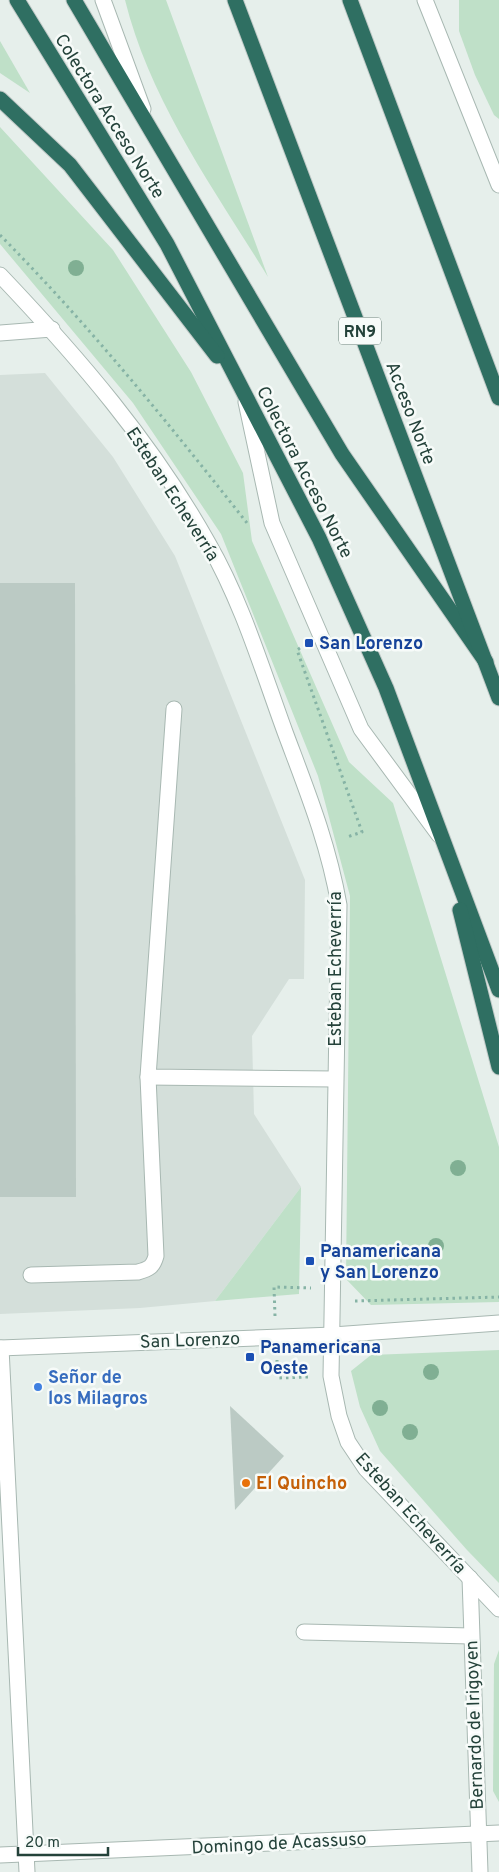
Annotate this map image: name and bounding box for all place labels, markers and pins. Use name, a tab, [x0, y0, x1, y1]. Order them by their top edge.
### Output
place label: San Lorenzo	[319, 633, 423, 656]
marker: San Lorenzo	[303, 637, 315, 649]
place label: Panamericana y San Lorenzo	[320, 1241, 441, 1285]
marker: Panamericana y San Lorenzo	[304, 1255, 316, 1267]
place label: Panamericana Oeste	[260, 1337, 381, 1381]
marker: Panamericana Oeste	[244, 1351, 256, 1363]
place label: Señor de los Milagros	[48, 1367, 148, 1411]
marker: Señor de los Milagros	[32, 1381, 44, 1393]
place label: El Quincho	[256, 1473, 347, 1496]
marker: El Quincho	[240, 1477, 252, 1489]

